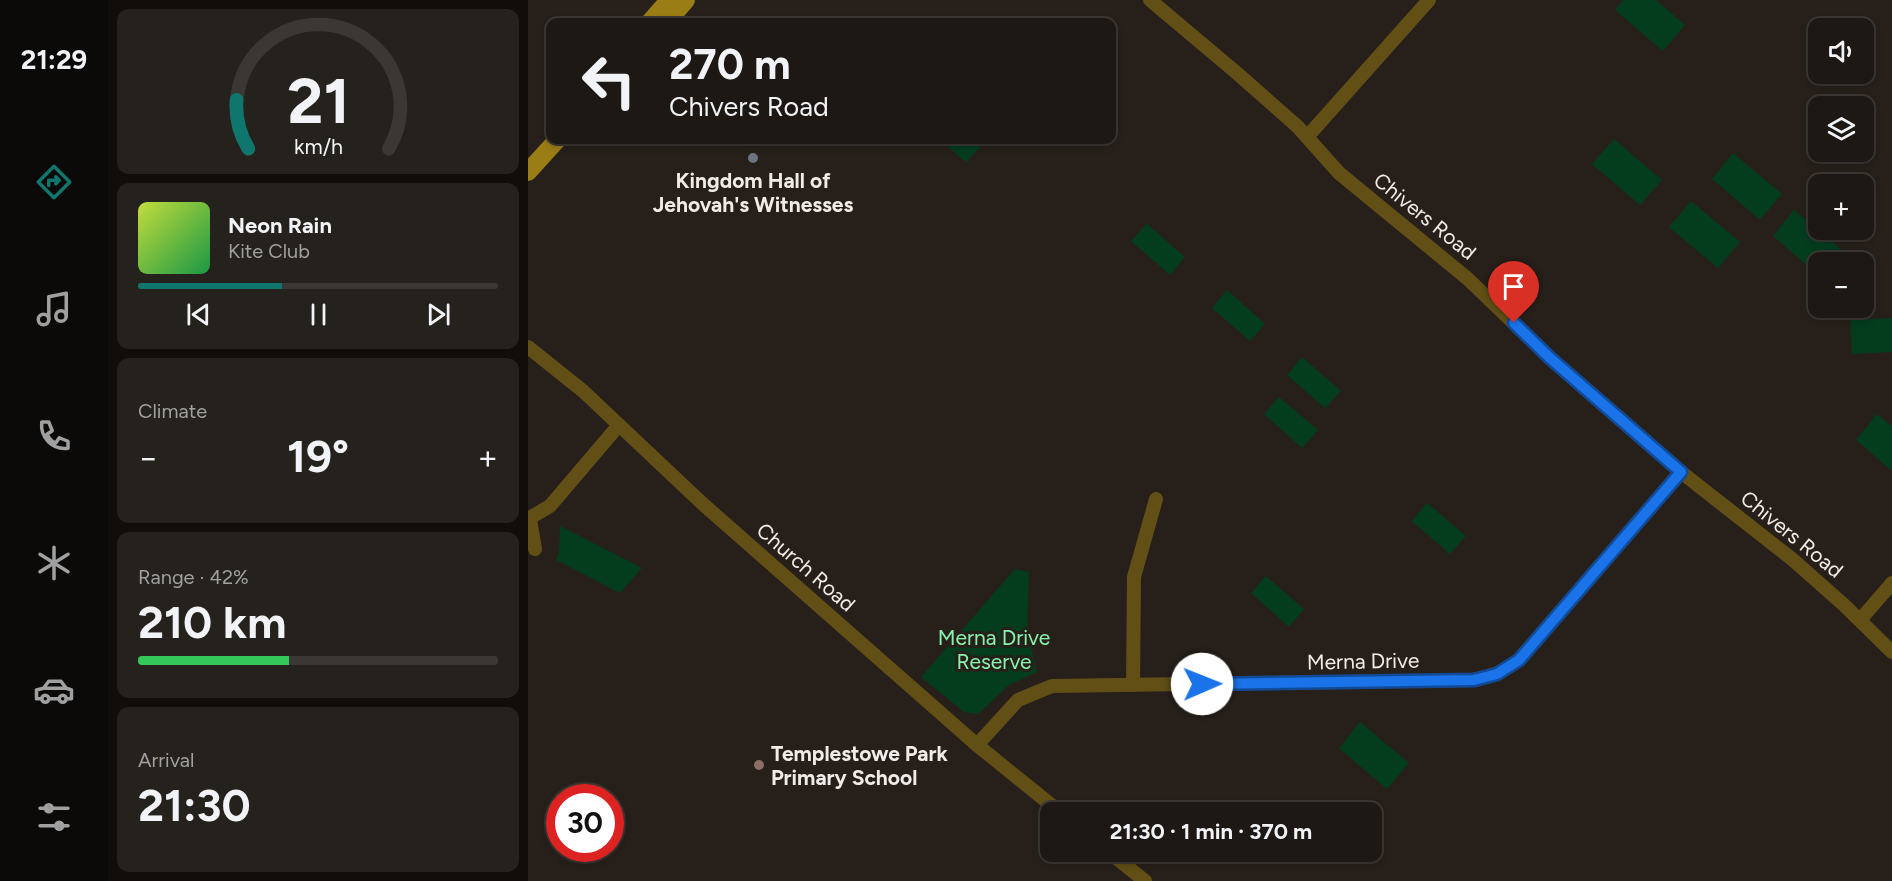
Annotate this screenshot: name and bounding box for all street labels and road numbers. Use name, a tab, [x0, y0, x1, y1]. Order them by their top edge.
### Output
street label: Chivers Road	[1369, 167, 1481, 265]
street label: Chivers Road	[1736, 485, 1848, 583]
street label: Church Road	[752, 517, 860, 617]
street label: Merna Drive	[1307, 648, 1419, 674]

